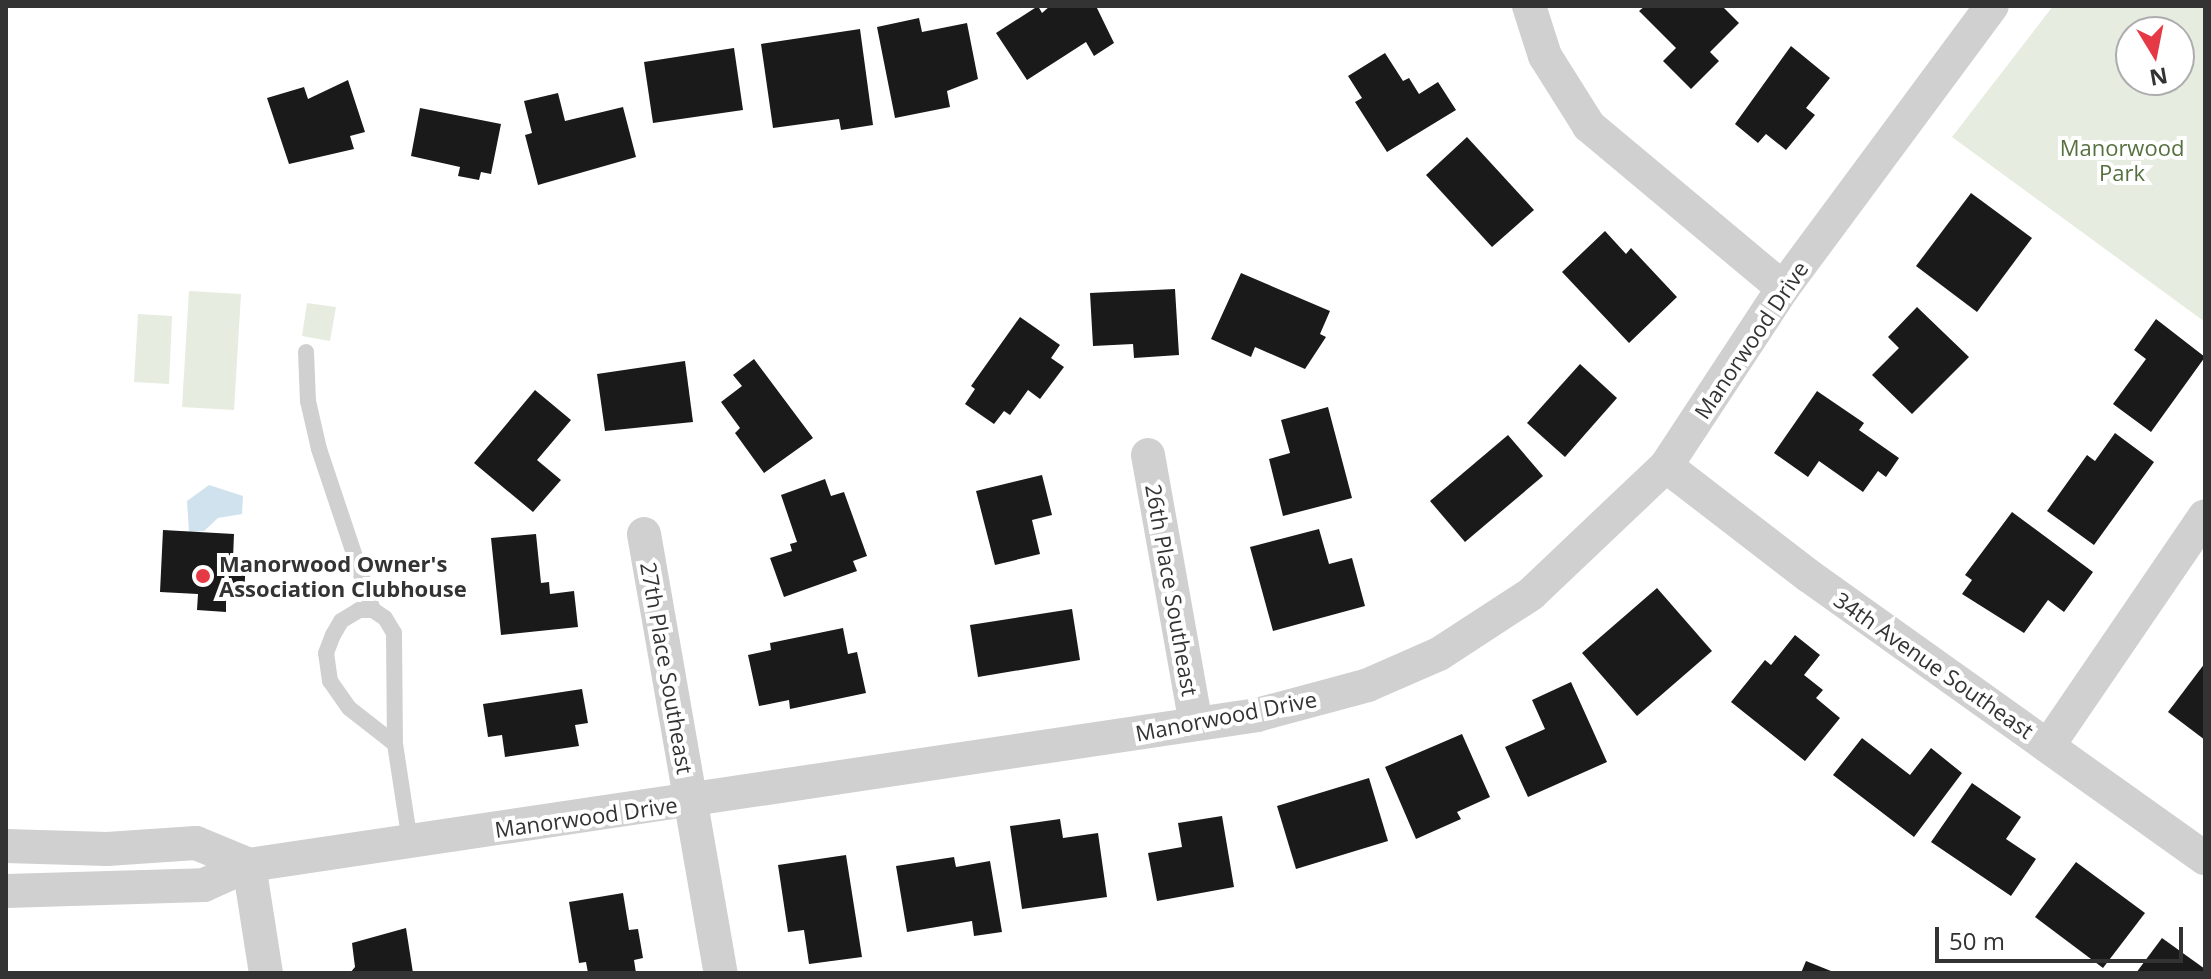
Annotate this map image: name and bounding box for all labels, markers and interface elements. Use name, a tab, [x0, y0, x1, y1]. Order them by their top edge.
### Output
north arrow	[2115, 16, 2195, 96]
text: N	[2147, 61, 2170, 94]
park label: Manorwood Park	[2060, 134, 2184, 186]
street label: Manorwood Drive	[1689, 256, 1813, 424]
street label: 26th Place Southeast	[1140, 482, 1204, 698]
place label: Manorwood Owner's Association Clubhouse	[219, 550, 467, 602]
street label: 27th Place Southeast	[635, 560, 699, 776]
marker: Manorwood Owner's Association Clubhouse	[194, 567, 212, 585]
street label: 34th Avenue Southeast	[1829, 586, 2039, 744]
street label: Manorwood Drive	[1133, 685, 1319, 747]
street label: Manorwood Drive	[493, 791, 679, 843]
scale bar	[1939, 911, 2187, 961]
text: 50 m	[1949, 924, 2005, 957]

